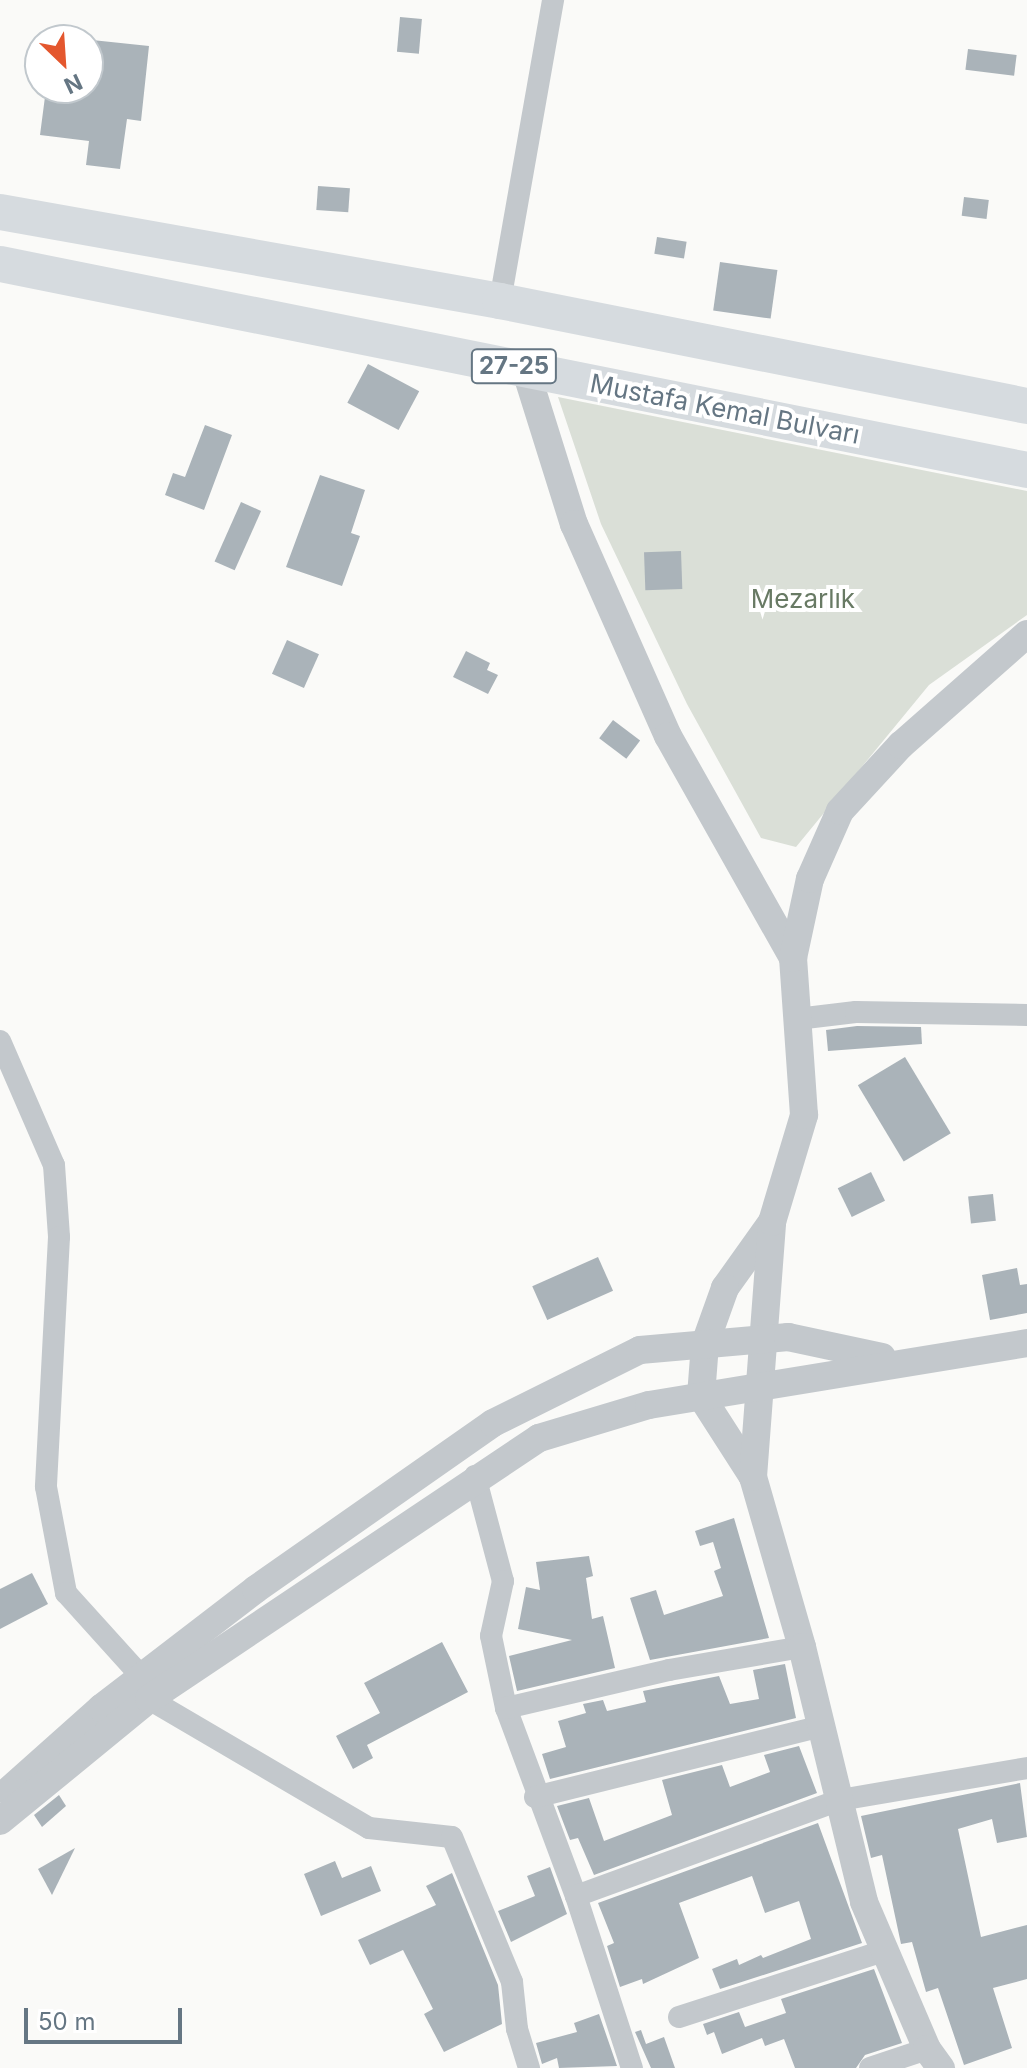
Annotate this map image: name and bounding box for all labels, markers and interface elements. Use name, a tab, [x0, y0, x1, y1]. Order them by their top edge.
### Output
north arrow	[24, 24, 104, 104]
text: N	[60, 69, 86, 99]
road number: 27-25	[470, 346, 558, 386]
street label: Mustafa Kemal Bulvarı	[588, 368, 862, 450]
park label: Mezarlık	[751, 583, 855, 615]
scale bar	[28, 1992, 186, 2042]
text: 50 m	[38, 2007, 96, 2036]

